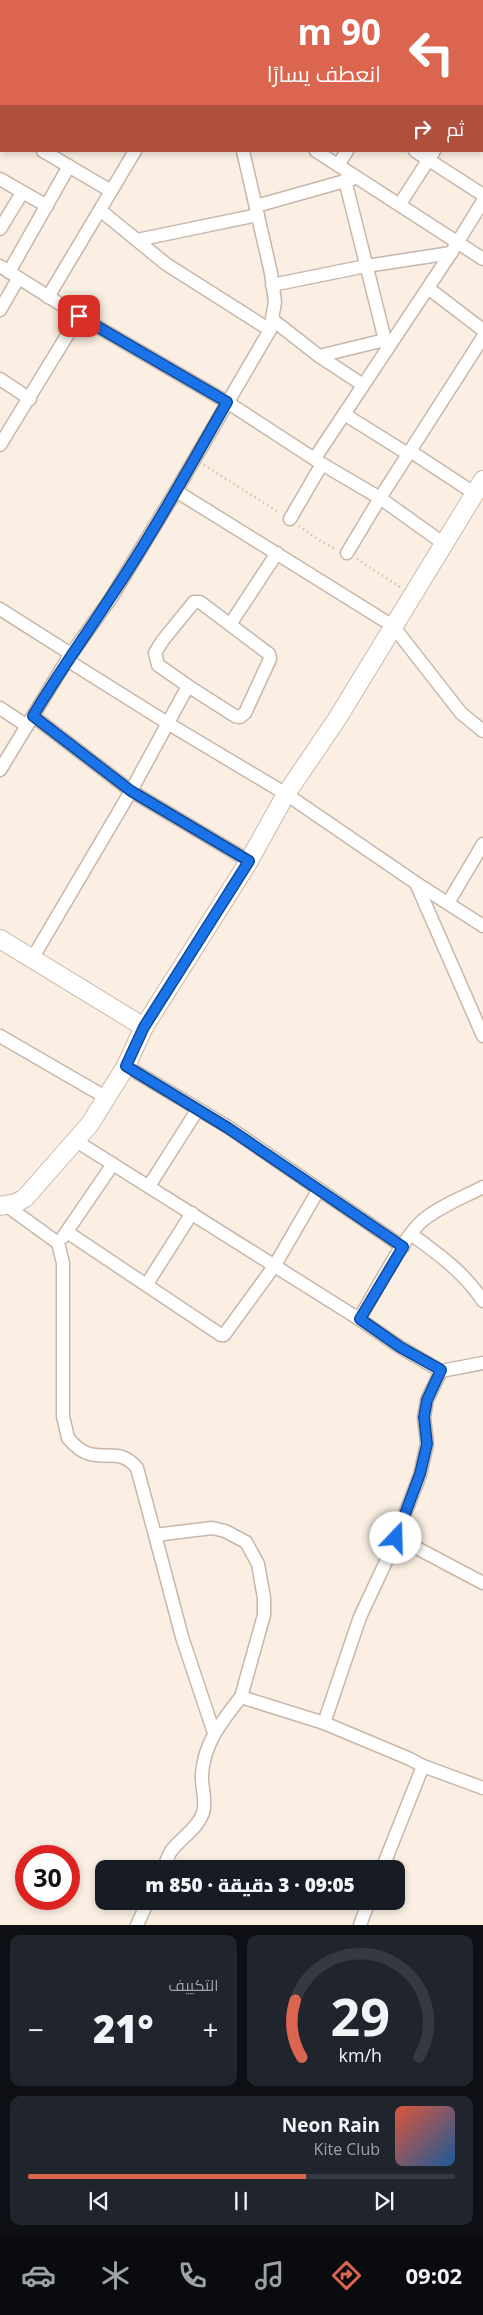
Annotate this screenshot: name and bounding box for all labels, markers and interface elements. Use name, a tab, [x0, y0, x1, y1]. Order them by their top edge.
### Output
text: 90 m	[298, 8, 381, 55]
icon: left	[399, 20, 464, 85]
text: انعطف يسارًا	[267, 58, 381, 88]
icon: right	[408, 115, 436, 143]
text: ثم	[446, 116, 464, 142]
pin	[58, 295, 100, 337]
icon: arrive	[65, 302, 93, 330]
position arrow	[369, 1511, 421, 1563]
speed limit sign: 30	[15, 1845, 80, 1910]
text: 09:05 · 3 دقيقة · 850 m	[145, 1872, 355, 1898]
text: التكييف	[168, 1974, 219, 1996]
text: 29	[330, 1980, 389, 2051]
text: 21°	[93, 2002, 154, 2054]
text: −	[28, 2010, 44, 2048]
text: +	[202, 2010, 219, 2048]
text: km/h	[338, 2043, 381, 2067]
text: Neon Rain	[282, 2112, 380, 2138]
text: Kite Club	[314, 2138, 380, 2160]
icon: previous	[85, 2187, 113, 2215]
icon: pause	[227, 2187, 255, 2215]
icon: next	[370, 2187, 398, 2215]
icon: car	[21, 2258, 56, 2293]
icon: climate	[98, 2258, 133, 2293]
icon: phone	[175, 2258, 210, 2293]
icon: music	[252, 2258, 287, 2293]
icon: directions	[329, 2258, 364, 2293]
text: 09:02	[405, 2260, 462, 2290]

